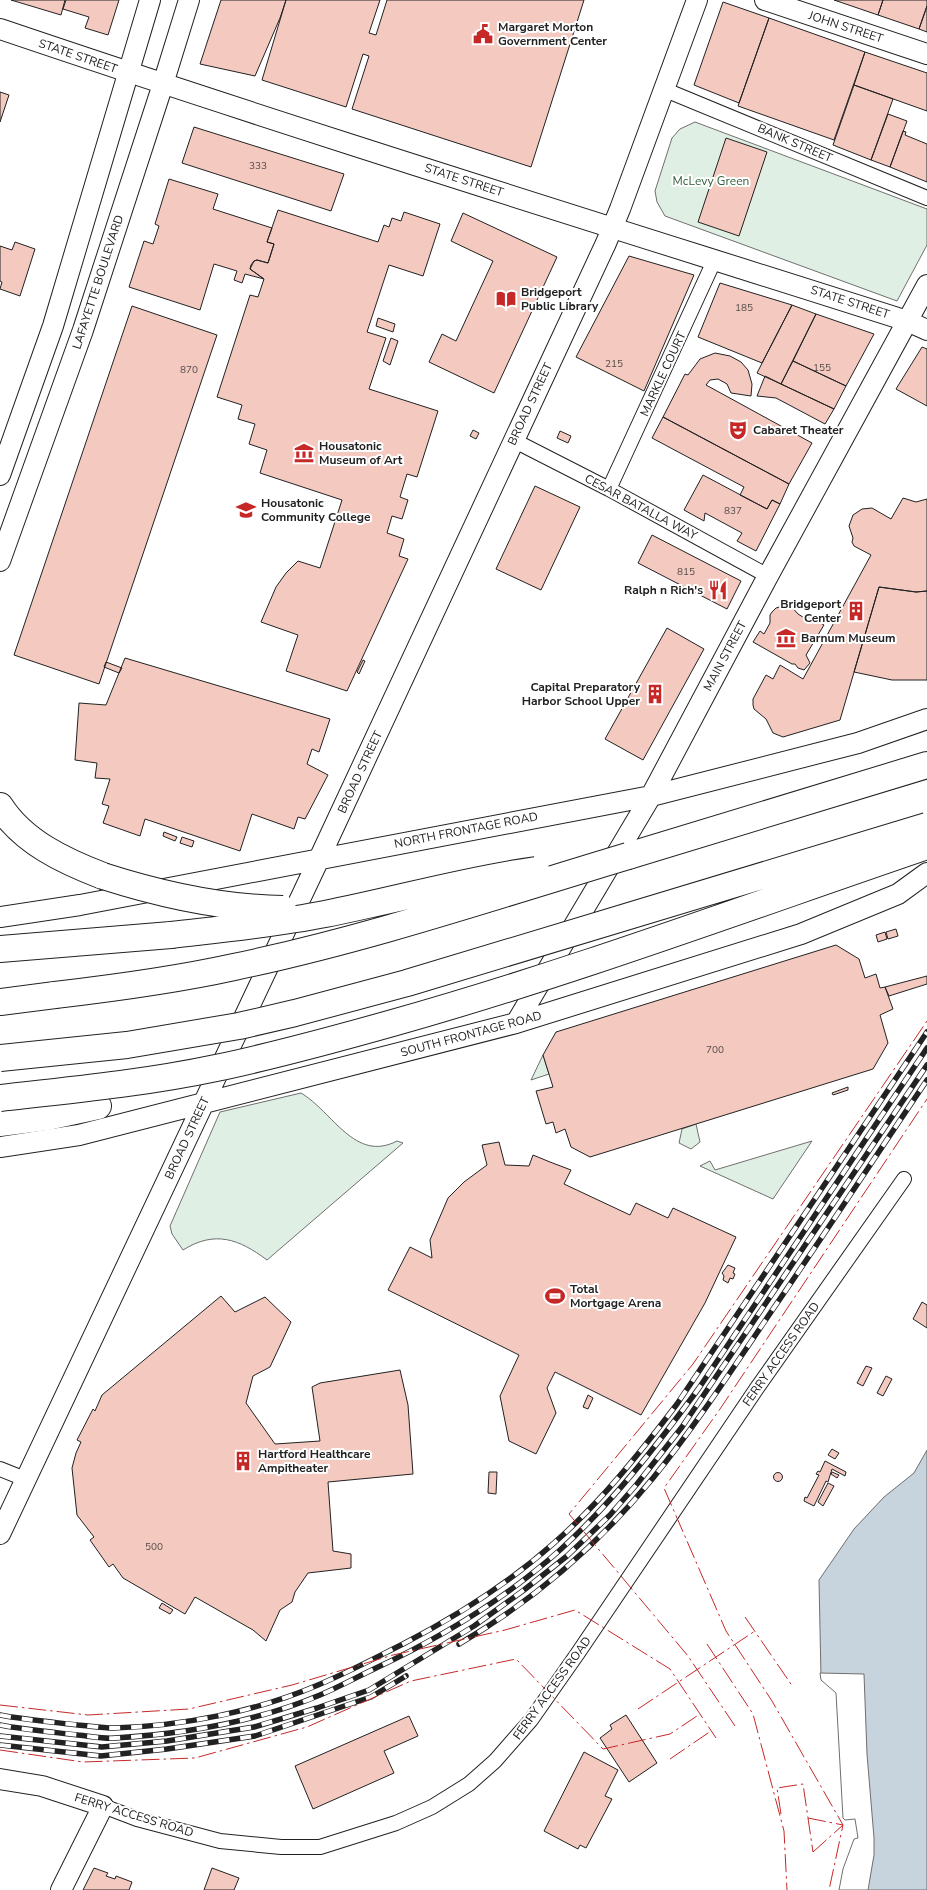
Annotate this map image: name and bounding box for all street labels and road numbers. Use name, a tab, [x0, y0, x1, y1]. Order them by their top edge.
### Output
street label: JOHN STREET	[806, 7, 886, 47]
street label: STATE STREET	[37, 35, 120, 77]
street label: BANK STREET	[755, 120, 836, 166]
street label: STATE STREET	[422, 160, 506, 201]
street label: LAFAYETTE BOULEVARD	[69, 213, 127, 351]
street label: STATE STREET	[808, 282, 892, 323]
street label: MARKLE COURT	[636, 328, 690, 419]
street label: BROAD STREET	[504, 359, 556, 448]
street label: CESAR BATALLA WAY	[582, 471, 701, 544]
street label: MAIN STREET	[700, 617, 751, 694]
street label: BROAD STREET	[334, 727, 386, 816]
street label: NORTH FRONTAGE ROAD	[393, 808, 539, 852]
street label: SOUTH FRONTAGE ROAD	[399, 1007, 544, 1061]
street label: BROAD STREET	[161, 1093, 213, 1182]
street label: FERRY ACCESS ROAD	[739, 1299, 823, 1409]
street label: FERRY ACCESS ROAD	[509, 1633, 595, 1743]
street label: FERRY ACCESS ROAD	[73, 1789, 196, 1841]

